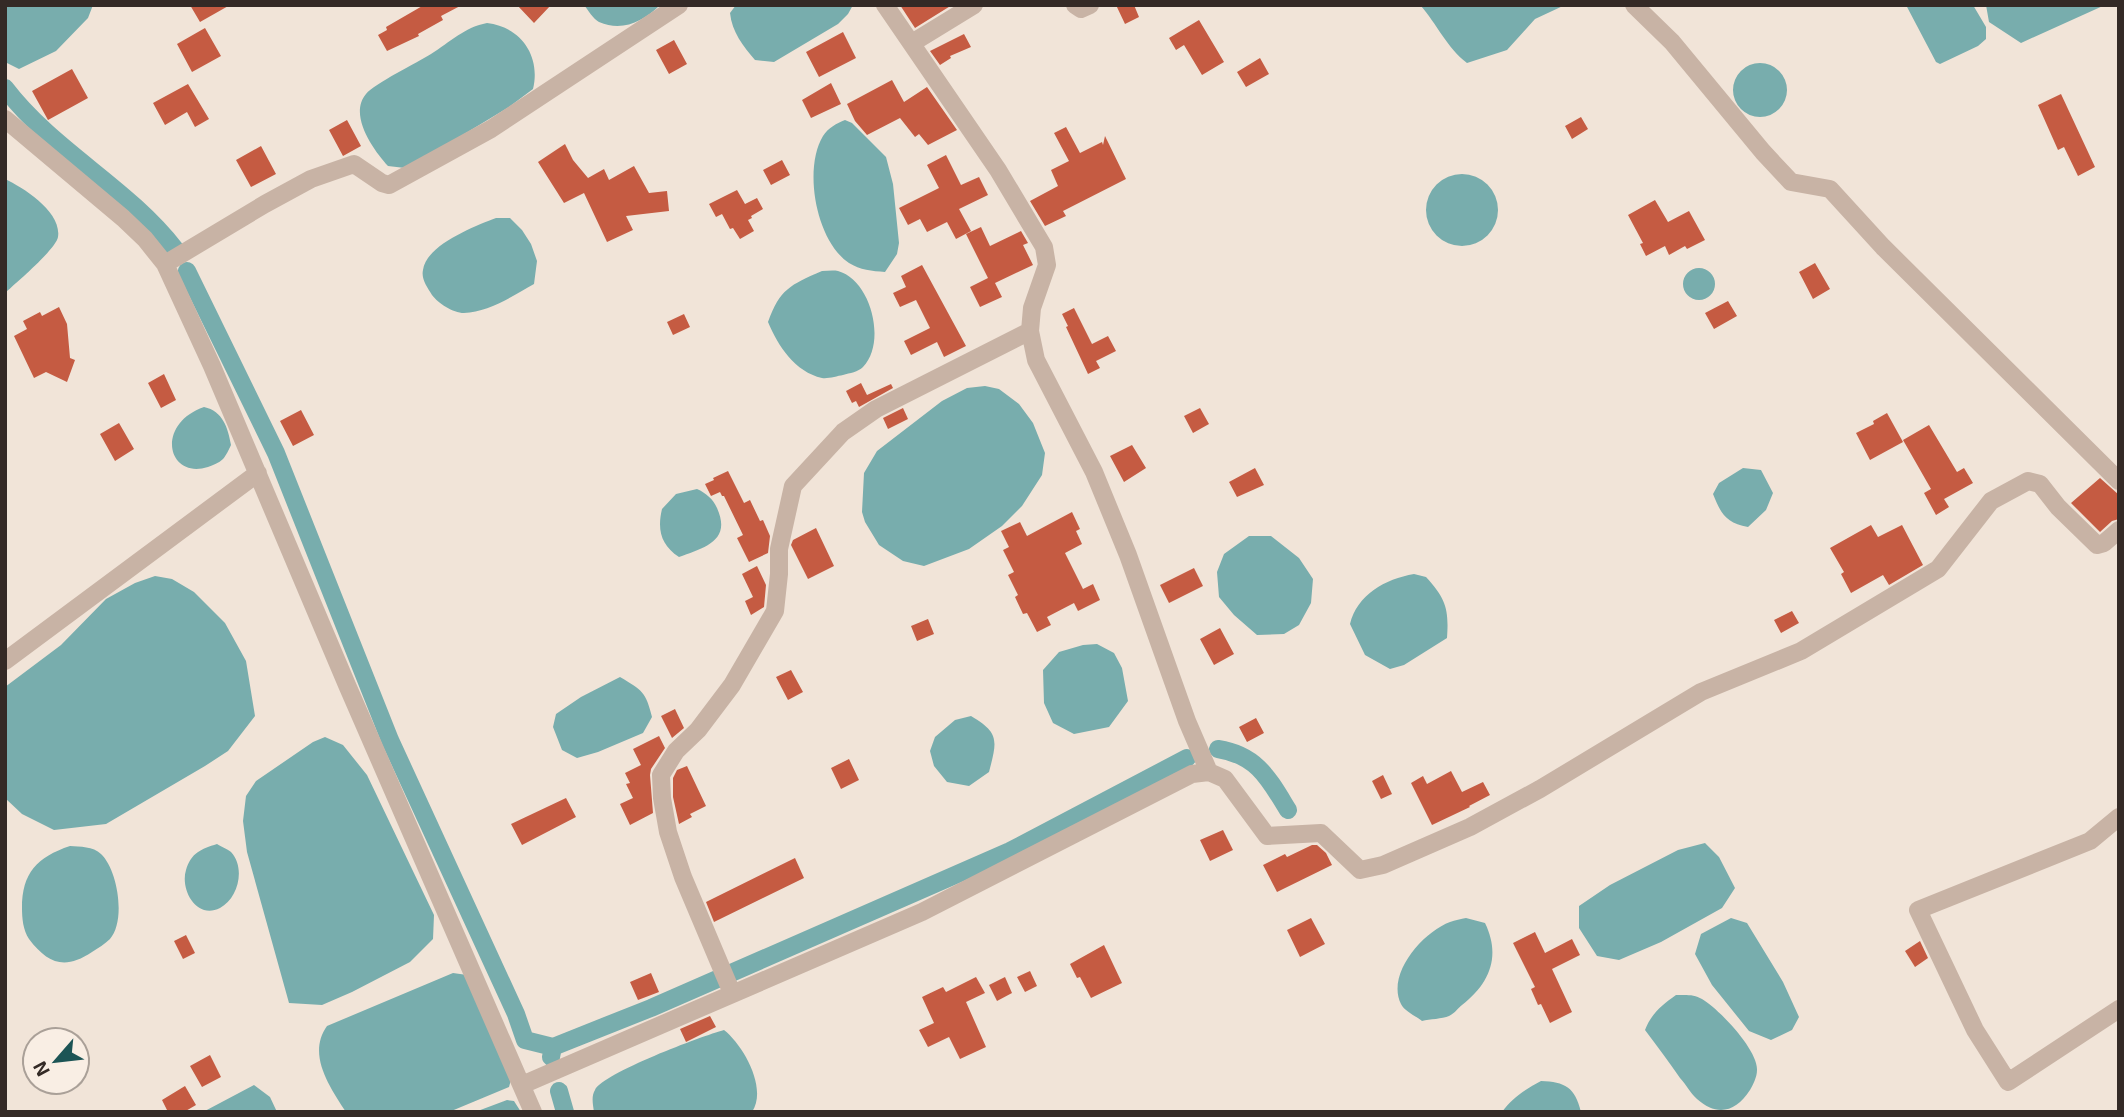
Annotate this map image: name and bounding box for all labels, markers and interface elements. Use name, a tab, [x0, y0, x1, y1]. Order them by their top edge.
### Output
north arrow	[21, 1026, 91, 1096]
text: N	[27, 1058, 54, 1081]

